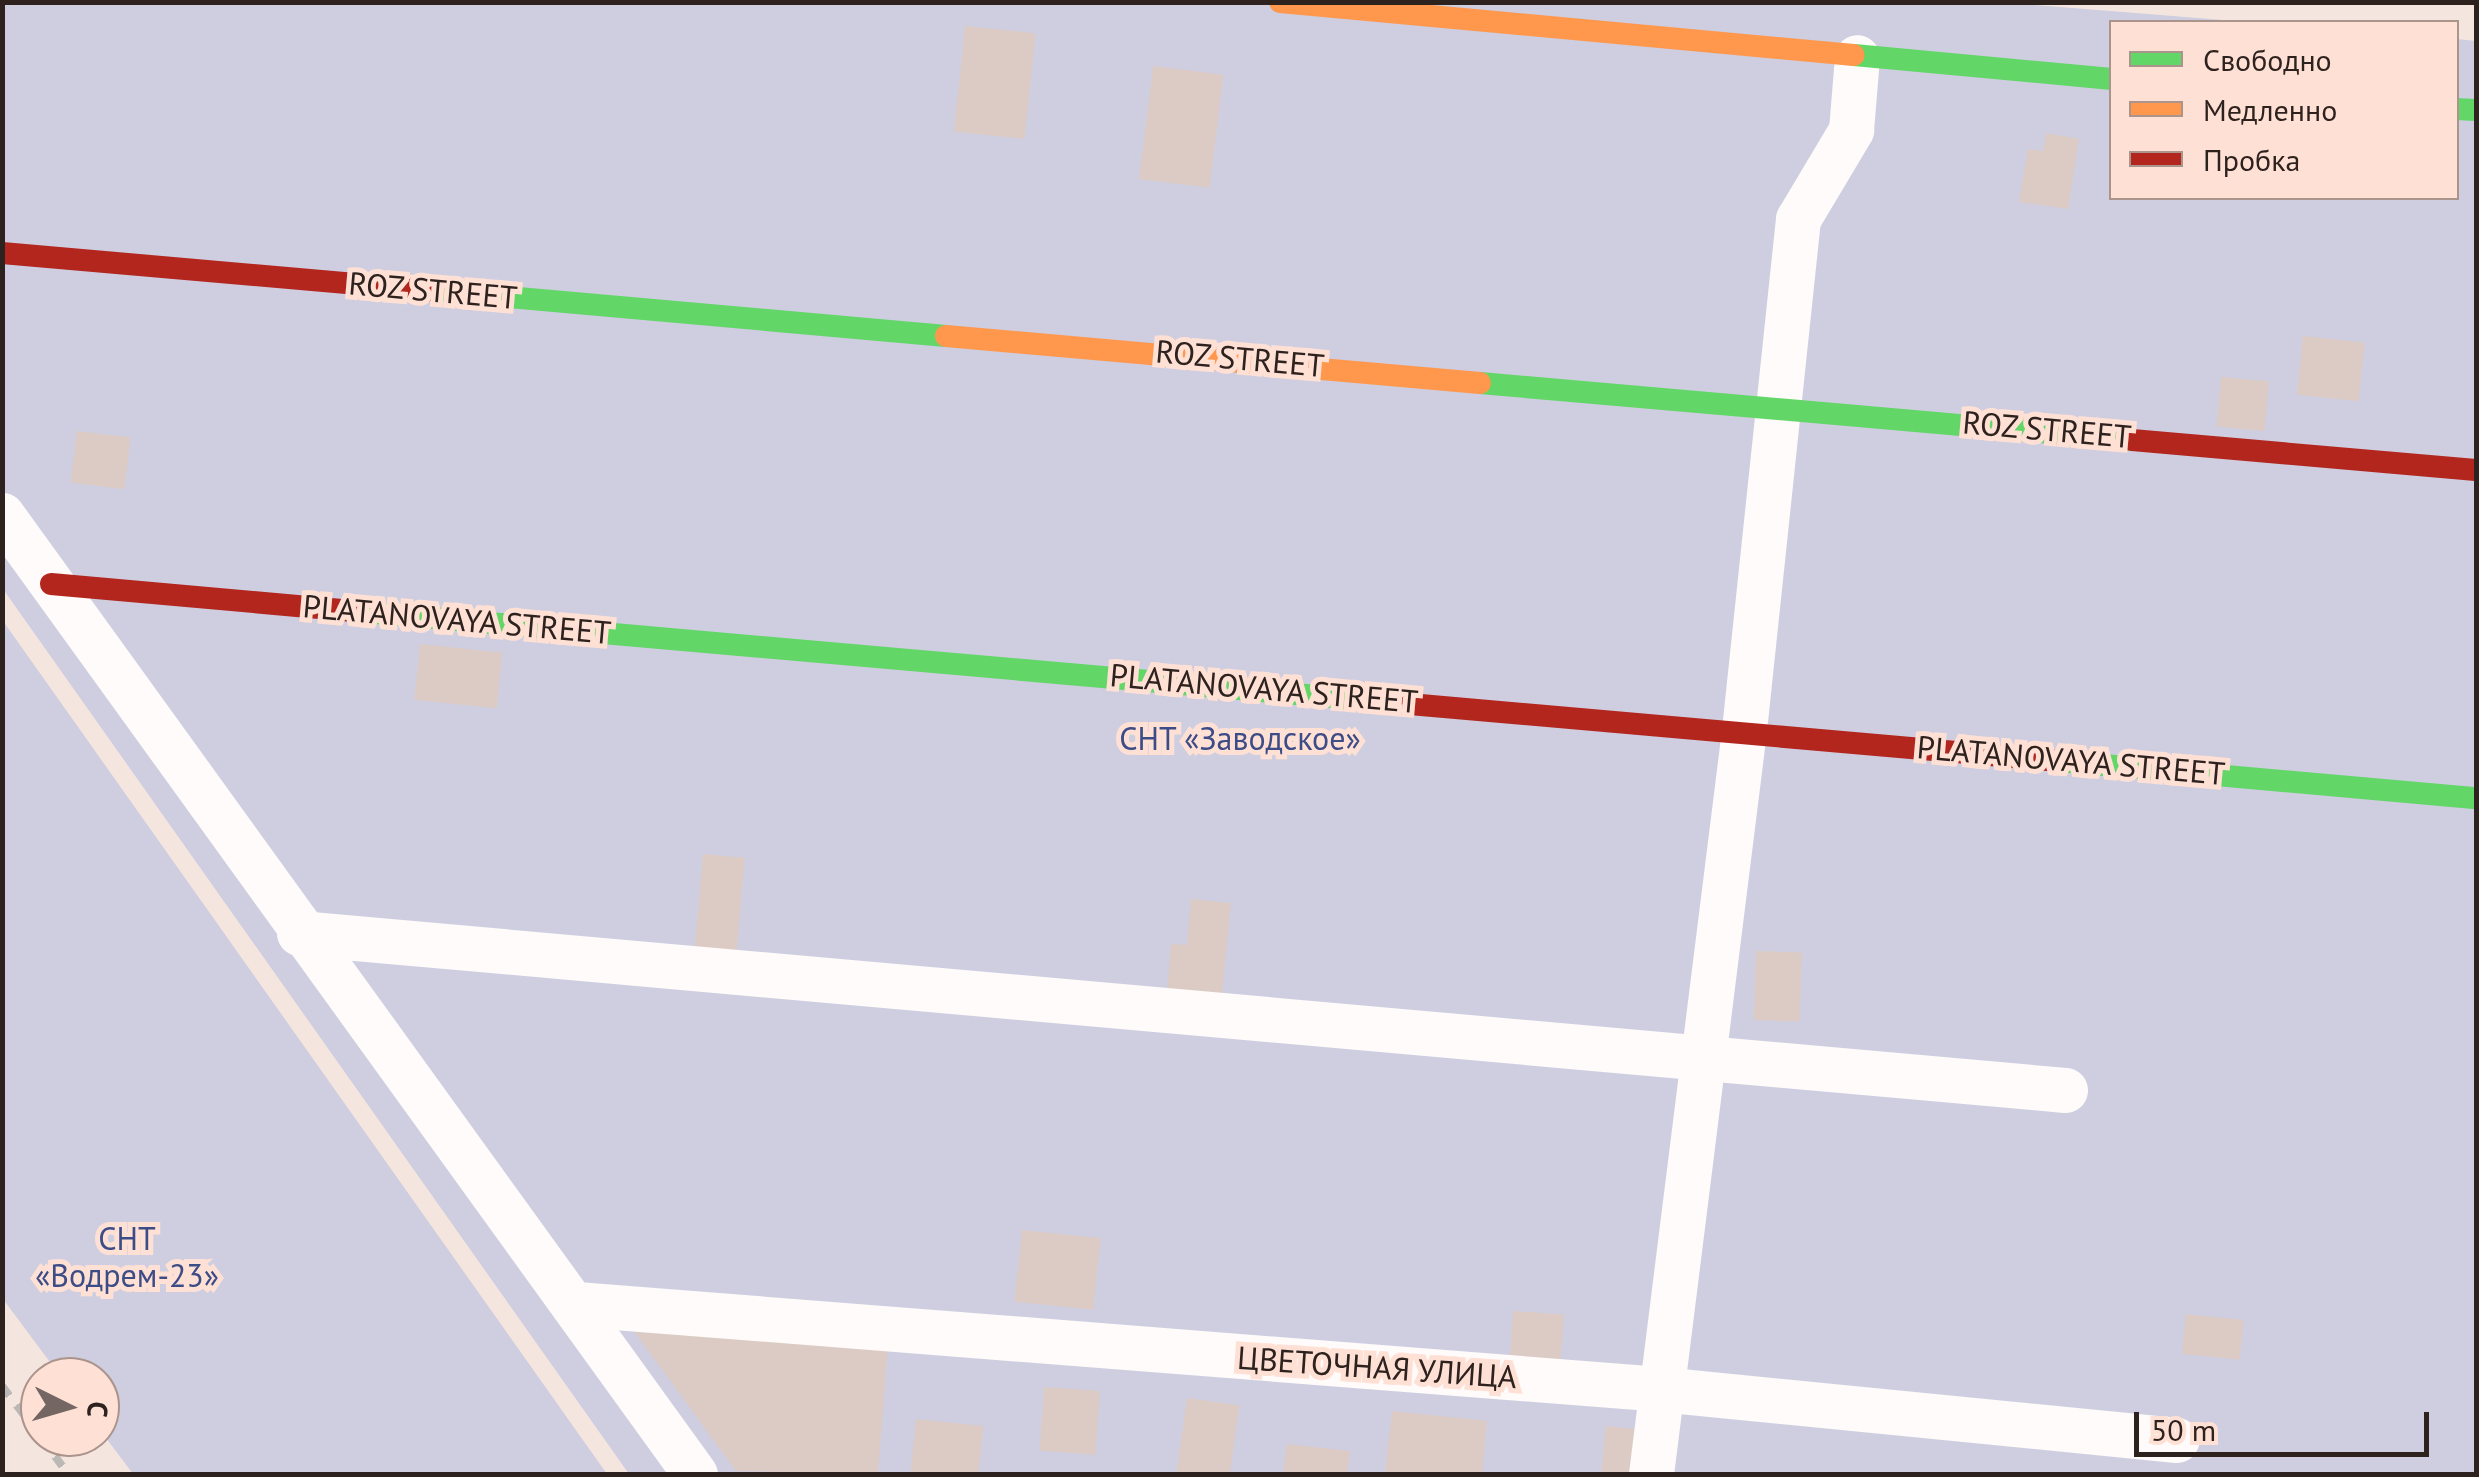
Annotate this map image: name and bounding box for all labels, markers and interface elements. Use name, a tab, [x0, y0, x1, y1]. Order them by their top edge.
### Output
legend	[2109, 20, 2459, 200]
text: Свободно	[2203, 40, 2332, 79]
text: Медленно	[2203, 90, 2337, 129]
text: Пробка	[2203, 140, 2300, 179]
street label: ROZ STREET	[346, 263, 520, 317]
street label: ROZ STREET	[1153, 331, 1327, 385]
street label: ROZ STREET	[1960, 402, 2134, 456]
street label: PLATANOVAYA STREET	[301, 586, 613, 652]
street label: PLATANOVAYA STREET	[1108, 655, 1420, 721]
park label: СНТ «Заводское»	[1119, 719, 1361, 757]
street label: PLATANOVAYA STREET	[1915, 727, 2227, 793]
park label: СНТ «Водрем-23»	[35, 1220, 219, 1295]
street label: ЦВЕТОЧНАЯ УЛИЦА	[1235, 1338, 1519, 1396]
north arrow	[20, 1357, 120, 1457]
scale bar	[2139, 1392, 2434, 1454]
text: С	[79, 1400, 118, 1419]
text: 50 m	[2151, 1410, 2216, 1449]

